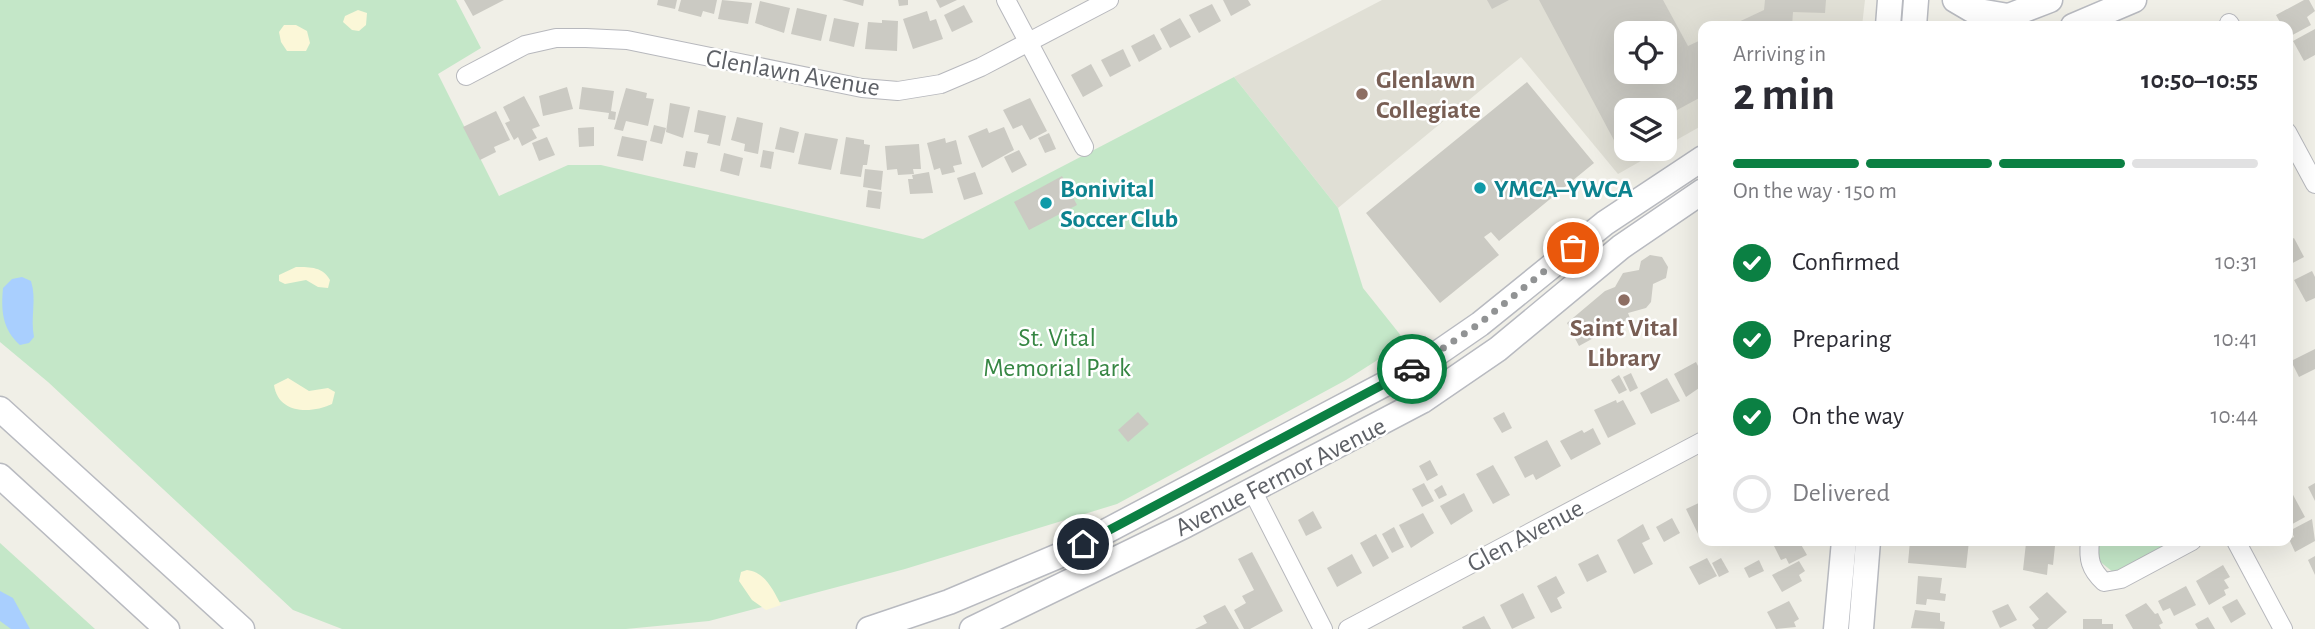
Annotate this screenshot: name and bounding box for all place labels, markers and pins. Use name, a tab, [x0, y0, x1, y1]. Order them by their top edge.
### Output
place label: Glenlawn Collegiate	[1376, 67, 1481, 123]
marker: Glenlawn Collegiate	[1354, 86, 1370, 102]
place label: Bonivital Soccer Club	[1060, 176, 1178, 232]
place label: YMCA–YWCA	[1494, 176, 1634, 202]
marker: YMCA–YWCA	[1472, 180, 1488, 196]
marker: Bonivital Soccer Club	[1038, 195, 1054, 211]
pin	[1543, 218, 1603, 278]
marker: Saint Vital Library	[1616, 292, 1632, 308]
place label: Saint Vital Library	[1570, 315, 1678, 371]
pin	[1053, 514, 1113, 574]

